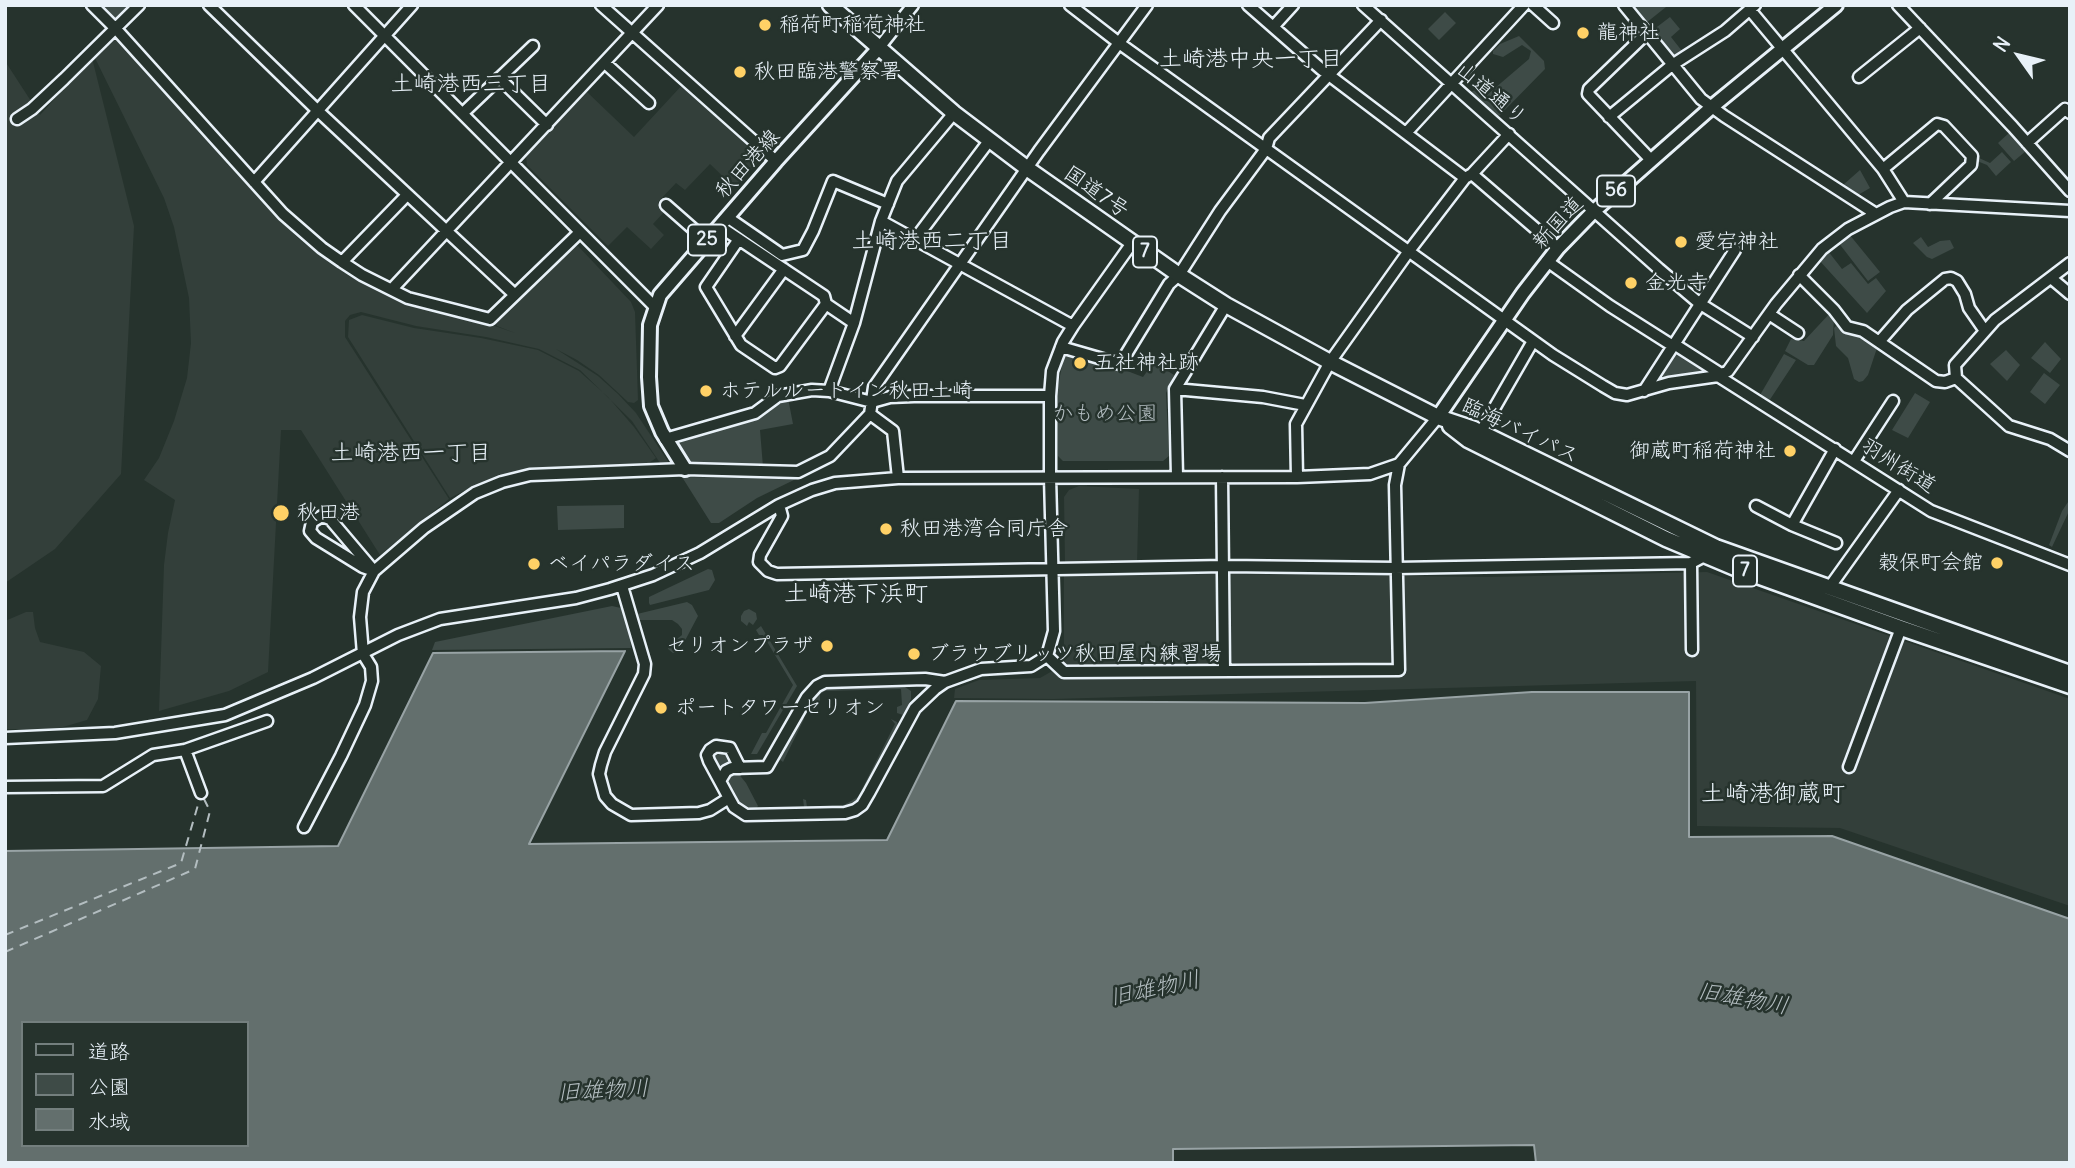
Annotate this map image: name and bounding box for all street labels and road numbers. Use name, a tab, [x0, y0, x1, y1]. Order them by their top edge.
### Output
street label: 山道通り	[1451, 57, 1531, 131]
street label: 秋田港線	[711, 124, 785, 204]
street label: 国道7号	[1059, 161, 1133, 223]
road number: 56	[1597, 176, 1635, 206]
street label: 新国道	[1527, 191, 1589, 255]
road number: 25	[688, 224, 726, 256]
road number: 7	[1133, 236, 1157, 268]
street label: 臨海バイパス	[1458, 393, 1582, 469]
street label: 羽州街道	[1856, 433, 1940, 499]
road number: 7	[1733, 556, 1757, 586]

